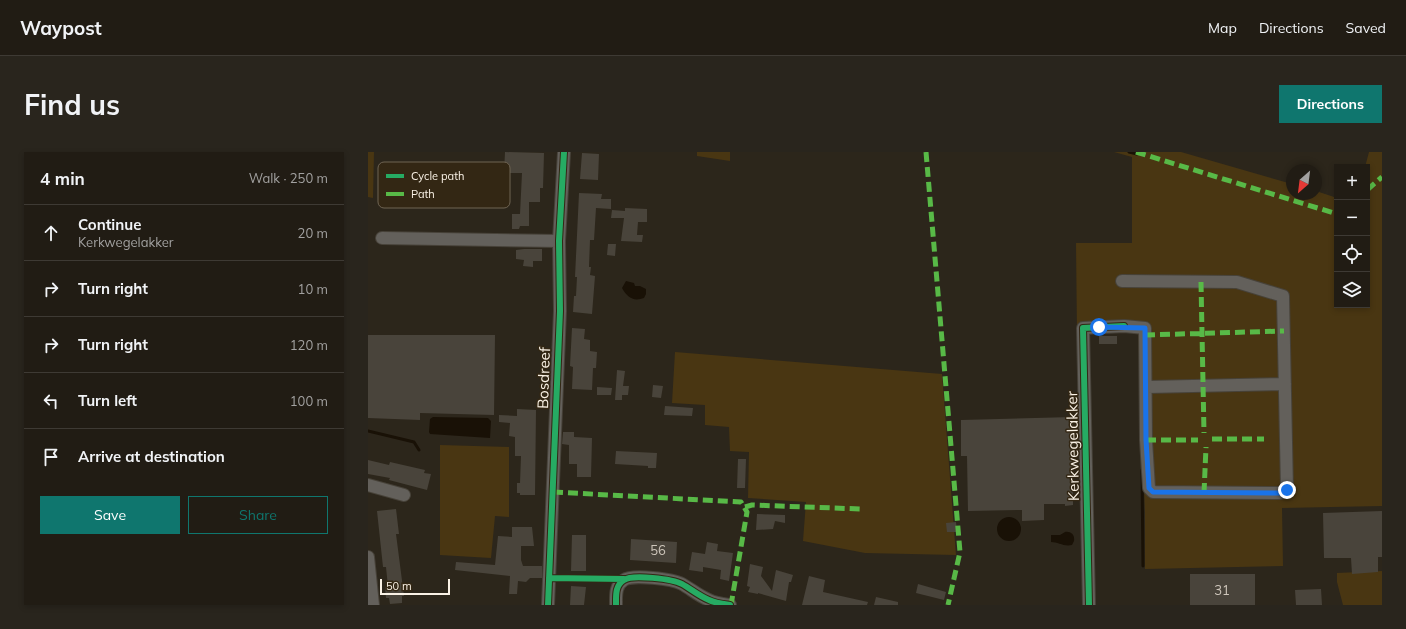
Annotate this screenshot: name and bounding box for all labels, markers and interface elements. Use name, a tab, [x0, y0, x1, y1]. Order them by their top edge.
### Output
text: Waypost	[20, 16, 102, 40]
text: Map	[1208, 19, 1237, 37]
text: Directions	[1259, 19, 1324, 37]
text: Saved	[1346, 19, 1386, 37]
button: Directions	[1279, 85, 1382, 123]
text: Find us	[24, 87, 120, 122]
legend	[378, 162, 510, 208]
north arrow	[1286, 164, 1322, 200]
map controls	[1334, 164, 1370, 308]
button: +	[1334, 164, 1370, 200]
text: 4 min	[40, 168, 85, 189]
text: Cycle path	[411, 169, 464, 183]
text: Walk · 250 m	[249, 170, 328, 186]
text: Path	[411, 187, 435, 201]
button: −	[1334, 200, 1370, 236]
text: Continue	[78, 215, 141, 234]
icon: ahead	[40, 222, 62, 244]
text: 20 m	[298, 225, 328, 241]
text: Kerkwegelakker	[78, 234, 173, 250]
button: locate	[1334, 236, 1370, 272]
button: layers	[1334, 272, 1370, 308]
icon: right	[40, 278, 62, 300]
text: Turn right	[78, 279, 148, 298]
text: 10 m	[298, 281, 328, 297]
route start	[1090, 318, 1108, 336]
icon: right	[40, 334, 62, 356]
text: Turn right	[78, 335, 148, 354]
text: 120 m	[290, 337, 328, 353]
street label: Bosdreef	[533, 346, 554, 409]
icon: left	[40, 390, 62, 412]
street label: Kerkwegelakker	[1062, 390, 1083, 501]
text: Turn left	[78, 391, 137, 410]
text: 100 m	[290, 393, 328, 409]
icon: arrive	[40, 446, 62, 468]
text: Arrive at destination	[78, 447, 225, 466]
route end	[1278, 481, 1296, 499]
button: Save	[40, 496, 180, 534]
button: Share	[188, 496, 328, 534]
house number: 56	[650, 542, 666, 558]
scale bar	[380, 577, 450, 596]
text: 50 m	[386, 579, 412, 593]
house number: 31	[1214, 582, 1230, 598]

